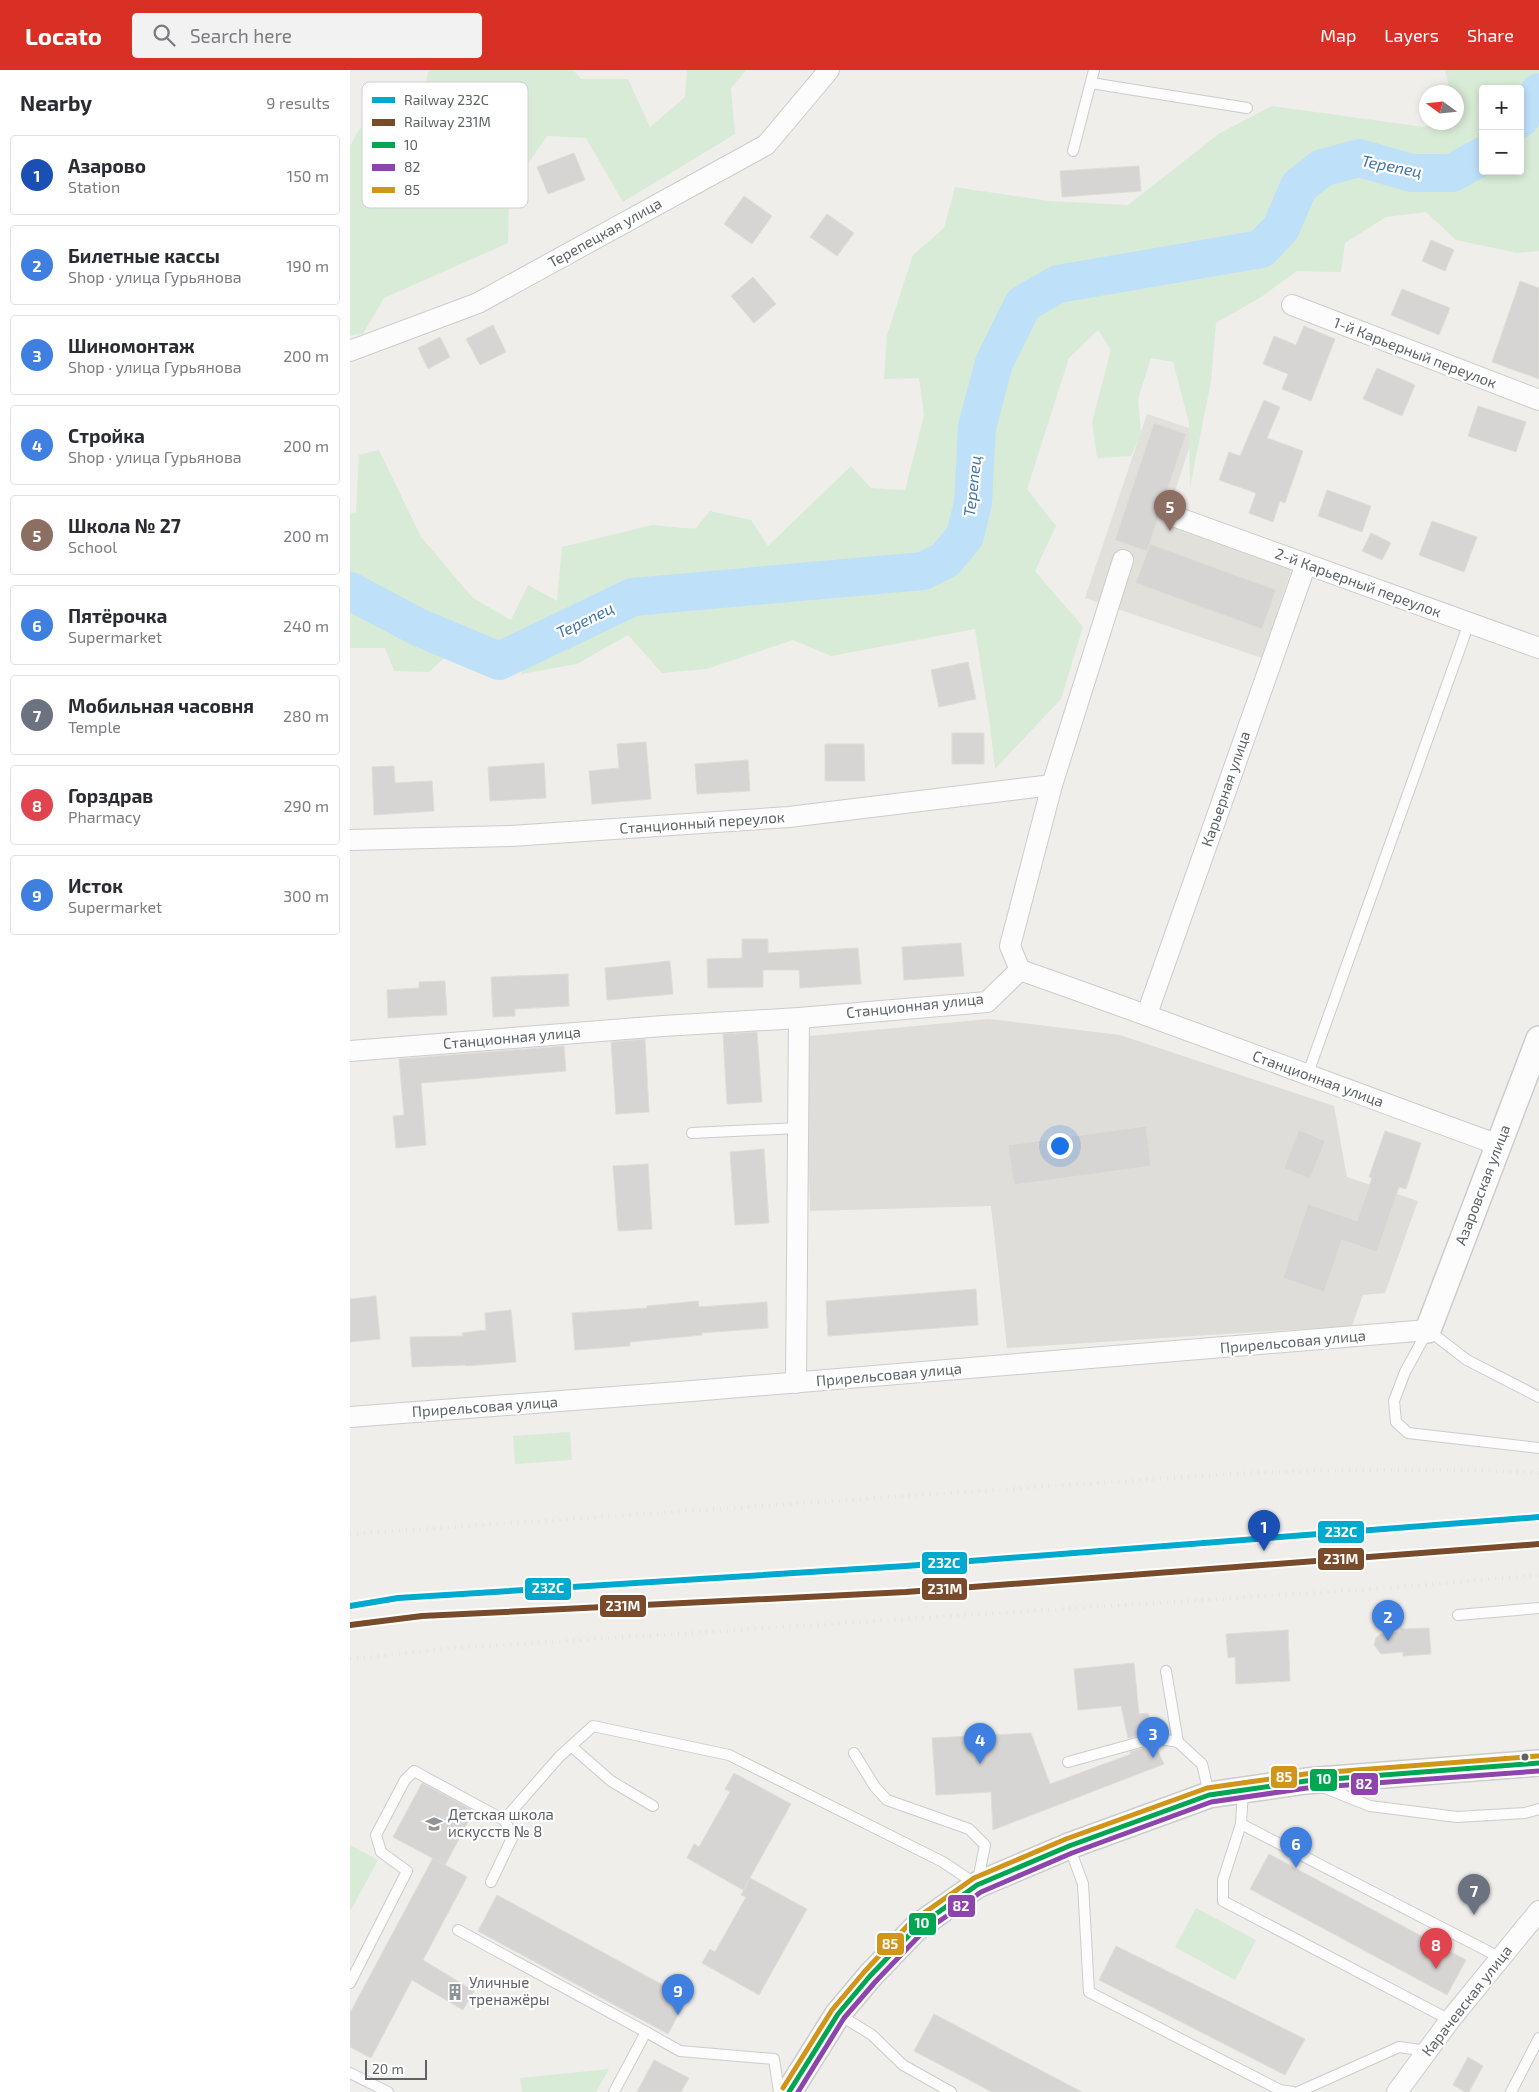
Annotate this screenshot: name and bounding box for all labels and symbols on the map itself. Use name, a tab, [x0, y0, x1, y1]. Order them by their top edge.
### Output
legend	[362, 82, 528, 208]
north arrow	[1419, 85, 1464, 130]
text: Railway 232C	[404, 91, 489, 108]
text: Railway 231М	[404, 113, 491, 130]
text: 10	[404, 136, 418, 153]
water label: Терепец	[1360, 150, 1424, 181]
text: 82	[404, 158, 420, 175]
text: 85	[404, 181, 420, 198]
street label: Терепецкая улица	[544, 193, 665, 272]
street label: 1-й Карьерный переулок	[1331, 313, 1499, 392]
water label: Терепец	[959, 454, 984, 517]
pin: 5	[1154, 490, 1186, 531]
street label: 2-й Карьерный переулок	[1272, 544, 1444, 621]
water label: Терепец	[553, 598, 617, 642]
street label: Карьерная улица	[1197, 729, 1254, 849]
street label: Станционный переулок	[619, 807, 785, 838]
street label: Станционная улица	[845, 989, 985, 1022]
street label: Станционная улица	[442, 1022, 582, 1053]
street label: Станционная улица	[1250, 1046, 1386, 1111]
street label: Азаровская улица	[1451, 1122, 1514, 1248]
your location	[1047, 1133, 1073, 1159]
street label: Прирельсовая улица	[1219, 1326, 1367, 1357]
street label: Прирельсовая улица	[815, 1359, 963, 1390]
street label: Прирельсовая улица	[411, 1392, 559, 1421]
pin: 1	[1248, 1510, 1280, 1551]
line badge: 232C	[1317, 1520, 1365, 1544]
text: 232C	[1325, 1523, 1357, 1540]
line badge: 231М	[1317, 1547, 1365, 1571]
text: 231М	[1324, 1550, 1359, 1567]
line badge: 232C	[921, 1551, 968, 1575]
text: 232C	[928, 1554, 960, 1571]
line badge: 232C	[524, 1577, 572, 1601]
line badge: 231М	[921, 1577, 968, 1601]
text: 232C	[532, 1579, 564, 1596]
text: 231М	[928, 1580, 963, 1597]
line badge: 231М	[599, 1594, 647, 1618]
text: 231М	[606, 1597, 641, 1614]
pin: 2	[1372, 1600, 1404, 1641]
pin: 3	[1137, 1717, 1169, 1758]
pin: 4	[964, 1723, 996, 1764]
unlabelled marker	[1520, 1752, 1530, 1762]
line badge: 85	[1270, 1765, 1298, 1789]
text: 85	[1276, 1768, 1292, 1785]
line badge: 10	[1309, 1768, 1338, 1792]
text: 10	[1317, 1770, 1332, 1787]
line badge: 82	[1350, 1772, 1379, 1796]
text: 82	[1356, 1775, 1372, 1792]
place label: Детская школа искусств № 8	[448, 1805, 554, 1841]
school or university icon: Детская школа искусств № 8	[424, 1814, 444, 1834]
pin: 6	[1280, 1827, 1312, 1868]
pin: 7	[1458, 1874, 1490, 1915]
line badge: 82	[947, 1894, 976, 1918]
text: 82	[953, 1897, 969, 1914]
line badge: 10	[908, 1912, 937, 1936]
text: 10	[915, 1914, 930, 1931]
pin: 8	[1420, 1928, 1452, 1969]
line badge: 85	[876, 1932, 905, 1956]
text: 85	[882, 1935, 898, 1952]
street label: Карачевская улица	[1417, 1941, 1516, 2060]
place label: Уличные тренажёры	[469, 1973, 550, 2008]
pin: 9	[662, 1974, 694, 2015]
building icon: Уличные тренажёры	[445, 1982, 465, 2002]
scale bar	[365, 2057, 428, 2080]

